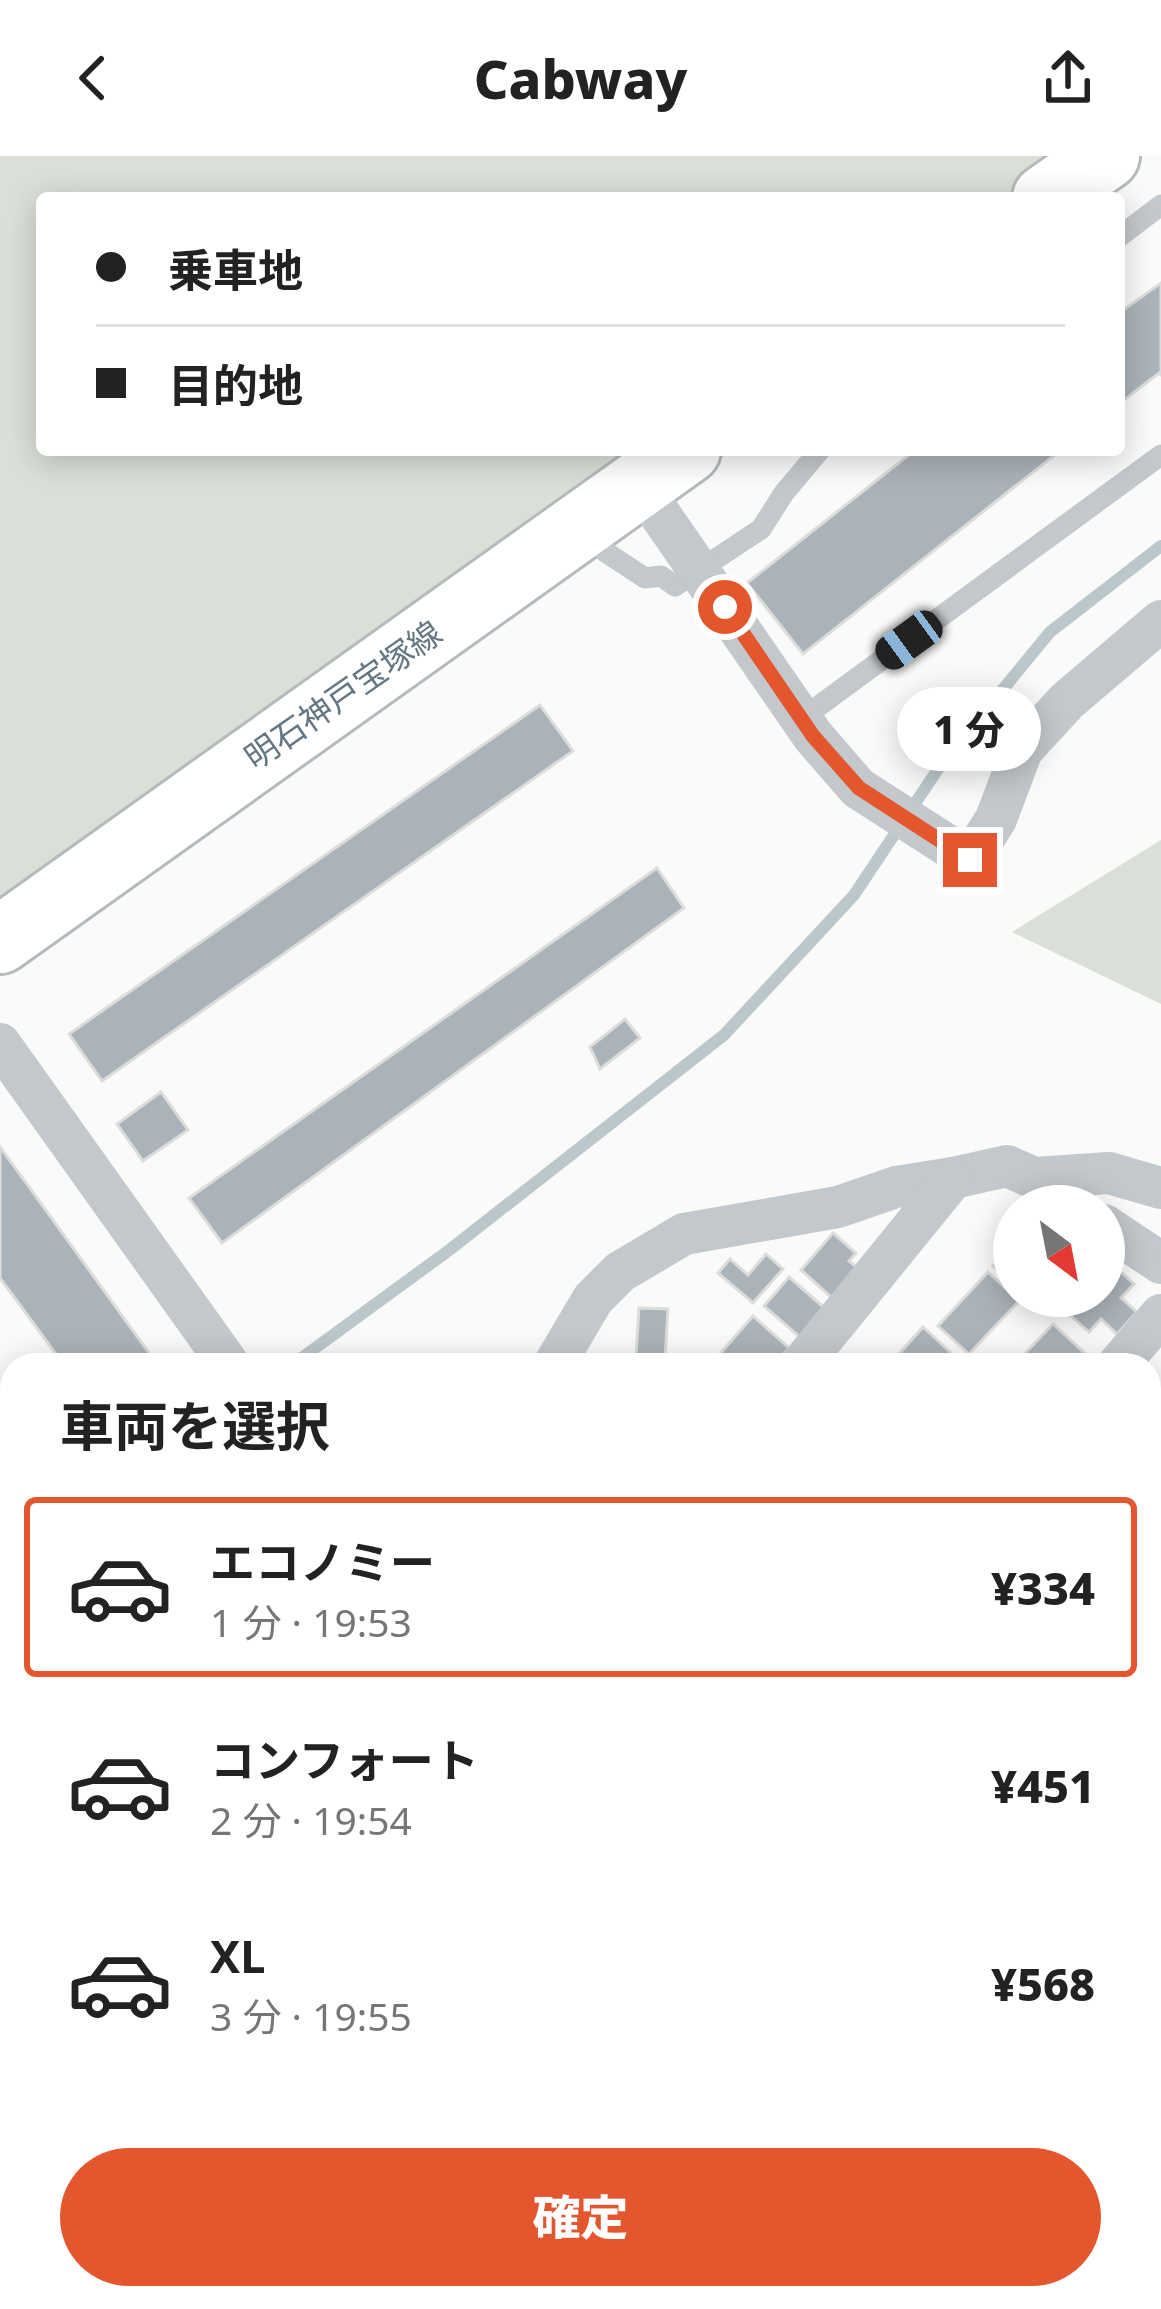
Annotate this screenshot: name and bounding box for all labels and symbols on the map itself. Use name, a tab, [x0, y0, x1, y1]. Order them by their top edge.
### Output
route start	[698, 580, 752, 634]
car	[869, 604, 949, 676]
street label: 明石神戸宝塚線	[235, 610, 450, 779]
callout: 1 分	[898, 686, 1042, 770]
route end	[943, 833, 997, 887]
north arrow	[993, 1185, 1125, 1317]

